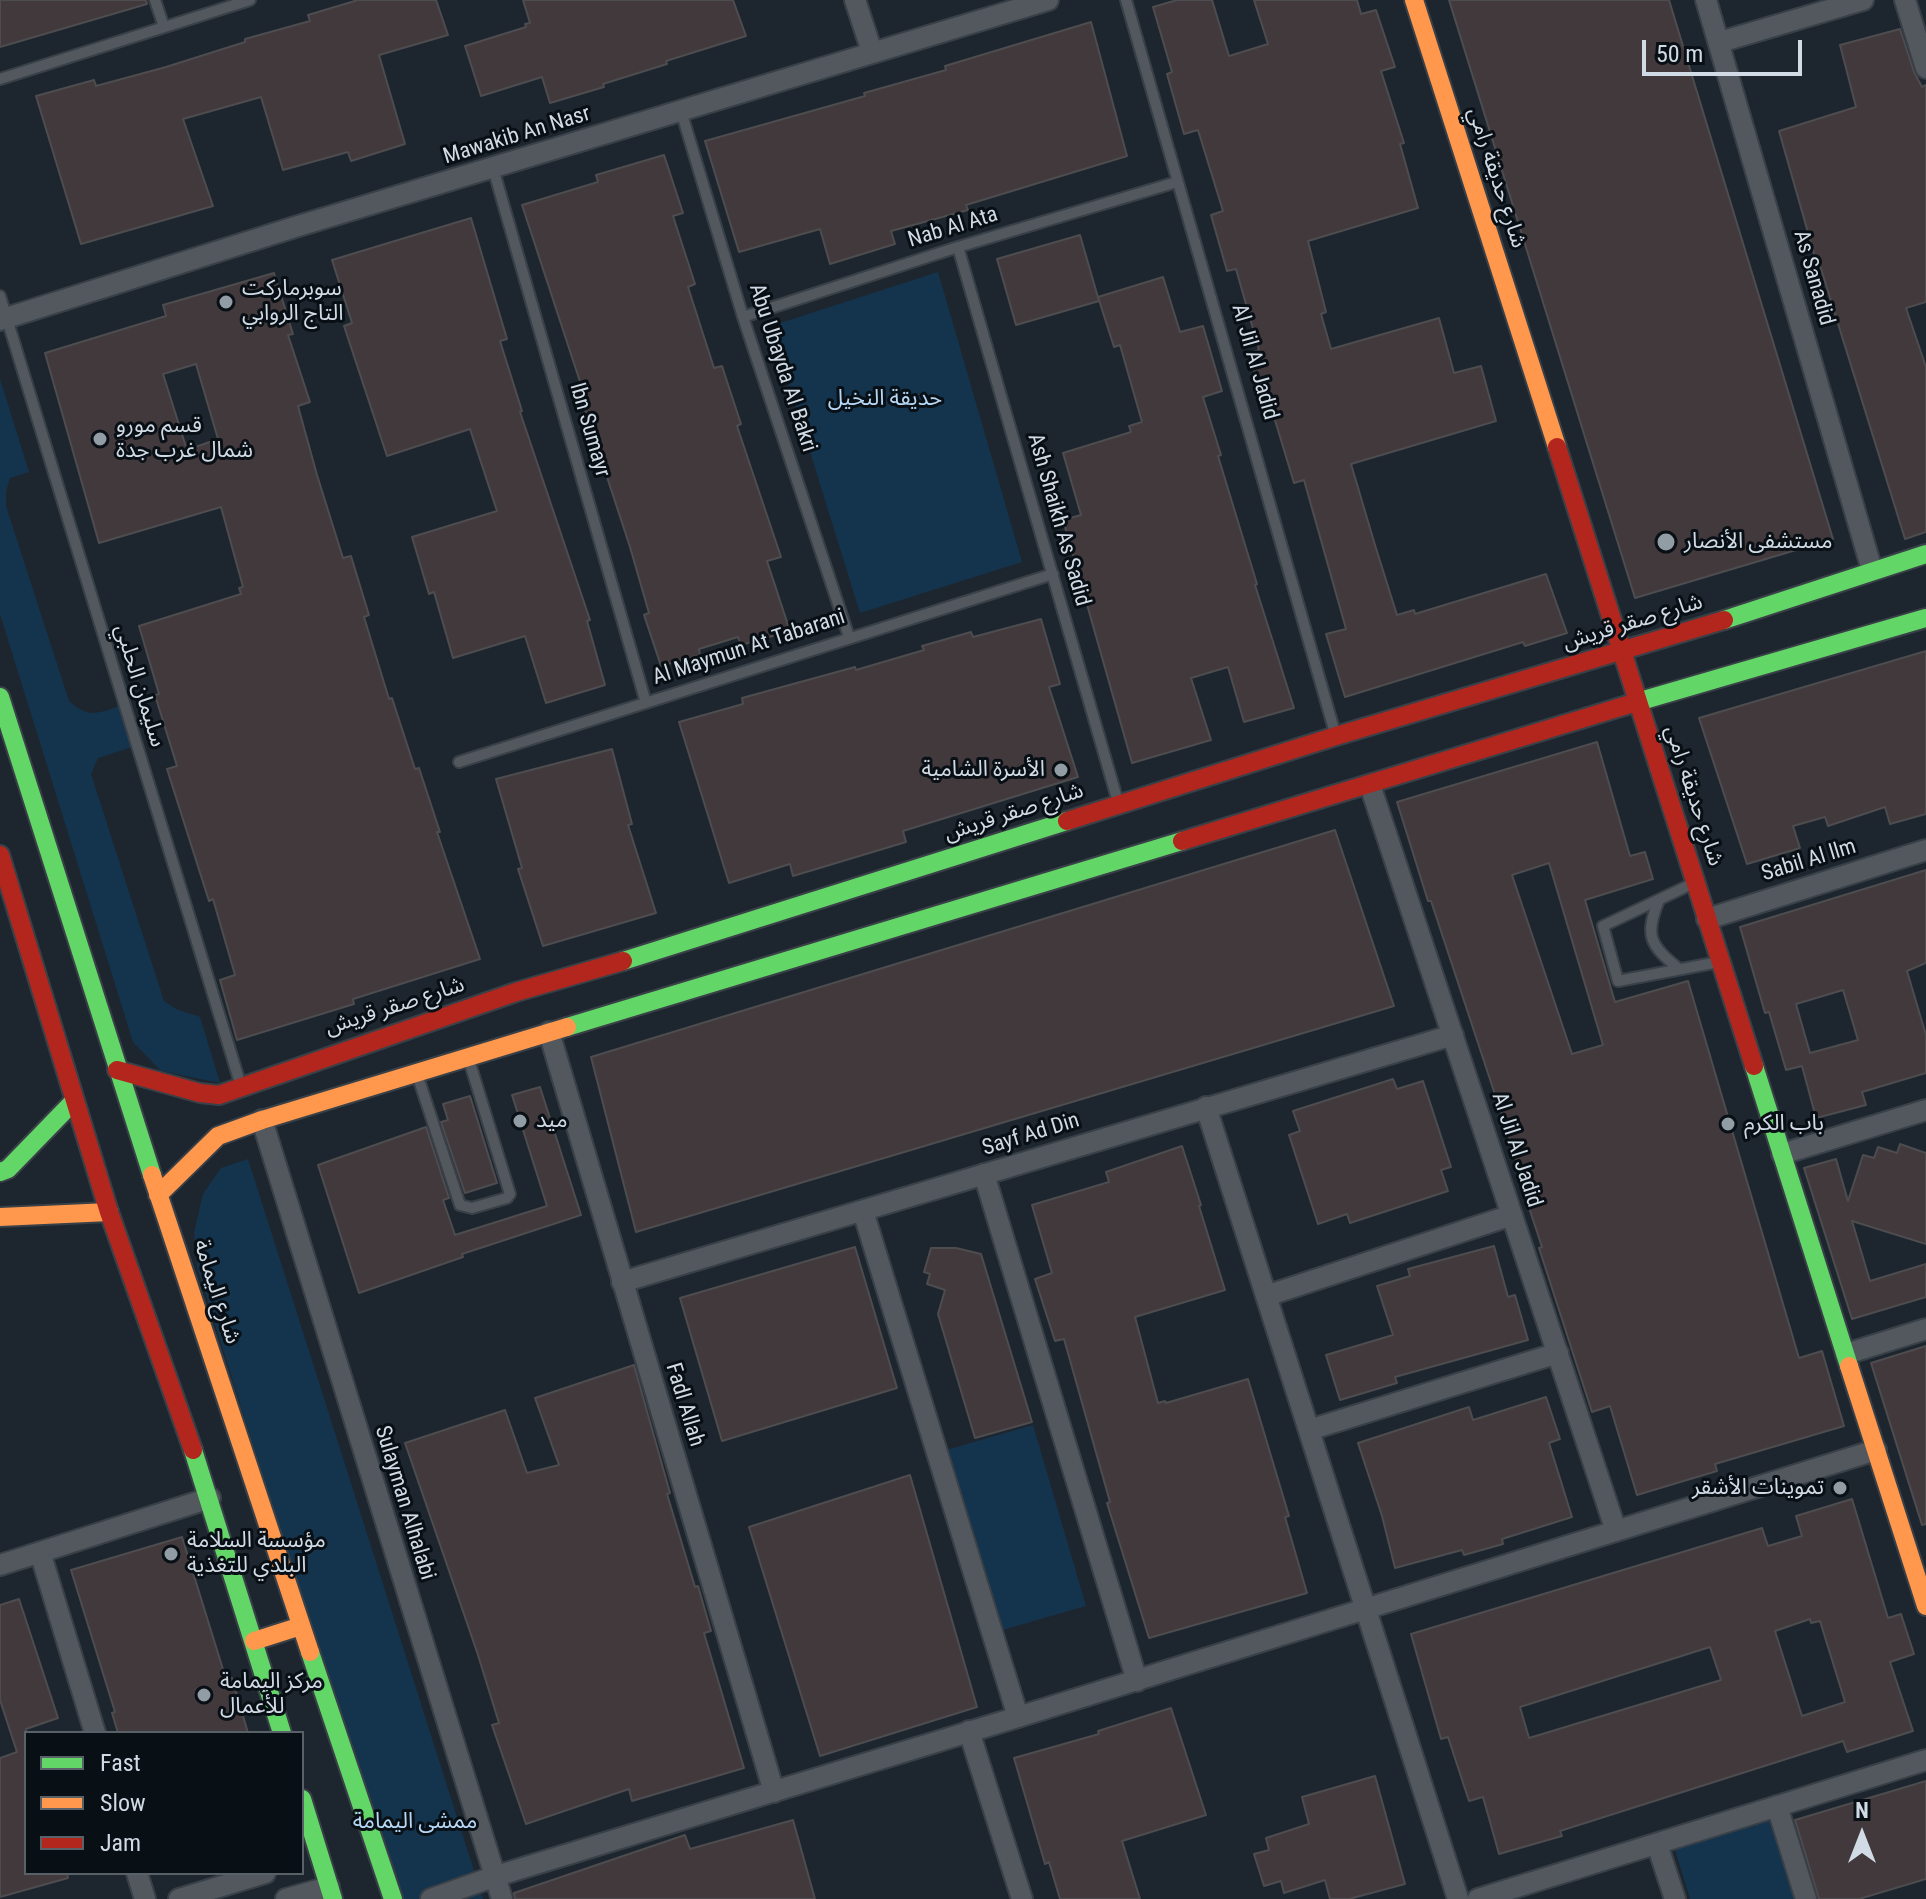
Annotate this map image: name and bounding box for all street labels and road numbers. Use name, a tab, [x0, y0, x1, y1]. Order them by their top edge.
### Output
street label: Mawakib An Nasr	[440, 101, 594, 171]
street label: شارع حديقة رامي	[1461, 104, 1531, 252]
street label: Nab Al Ata	[905, 202, 1001, 254]
street label: As Sanadid	[1787, 227, 1839, 329]
street label: Abu Ubayda Al Bakri	[742, 281, 822, 455]
street label: Al Jil Al Jadid	[1225, 301, 1283, 423]
street label: Ibn Sumayr	[563, 380, 615, 480]
street label: Ash Shaikh As Sadid	[1021, 431, 1095, 609]
street label: شارع صقر قريش	[1560, 589, 1706, 657]
street label: Al Maymun At Tabarani	[650, 604, 848, 692]
street label: سليمان الحلبي	[108, 622, 170, 750]
street label: شارع حديقة رامي	[1658, 722, 1728, 870]
street label: شارع صقر قريش	[941, 778, 1087, 848]
street label: Sabil Al llm	[1759, 834, 1859, 888]
street label: شارع صقر قريش	[322, 972, 468, 1042]
street label: Al Jil Al Jadid	[1485, 1089, 1547, 1211]
street label: Sayf Ad Din	[979, 1108, 1083, 1162]
street label: شارع اليمامة	[187, 1236, 245, 1348]
street label: Fadl Allah	[659, 1360, 709, 1450]
street label: Sulayman Alhalabi	[368, 1423, 440, 1583]

